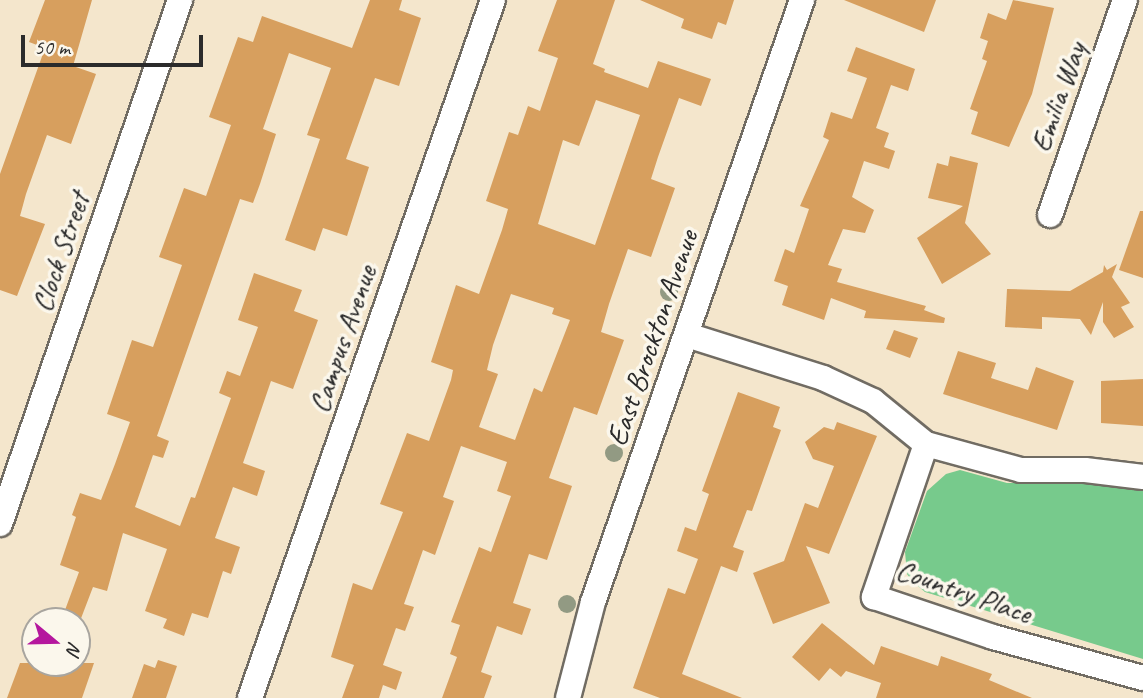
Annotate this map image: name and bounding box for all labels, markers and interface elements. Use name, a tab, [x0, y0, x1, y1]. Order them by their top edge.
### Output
scale bar	[24, 21, 206, 65]
text: 50 m	[34, 34, 70, 60]
street label: Emilia Way	[1023, 38, 1093, 156]
street label: Clock Street	[23, 187, 97, 317]
street label: East Brockton Avenue	[598, 226, 706, 450]
street label: Campus Avenue	[300, 261, 384, 417]
street label: Country Place	[892, 551, 1036, 631]
north arrow	[21, 607, 91, 677]
text: N	[61, 639, 87, 658]

